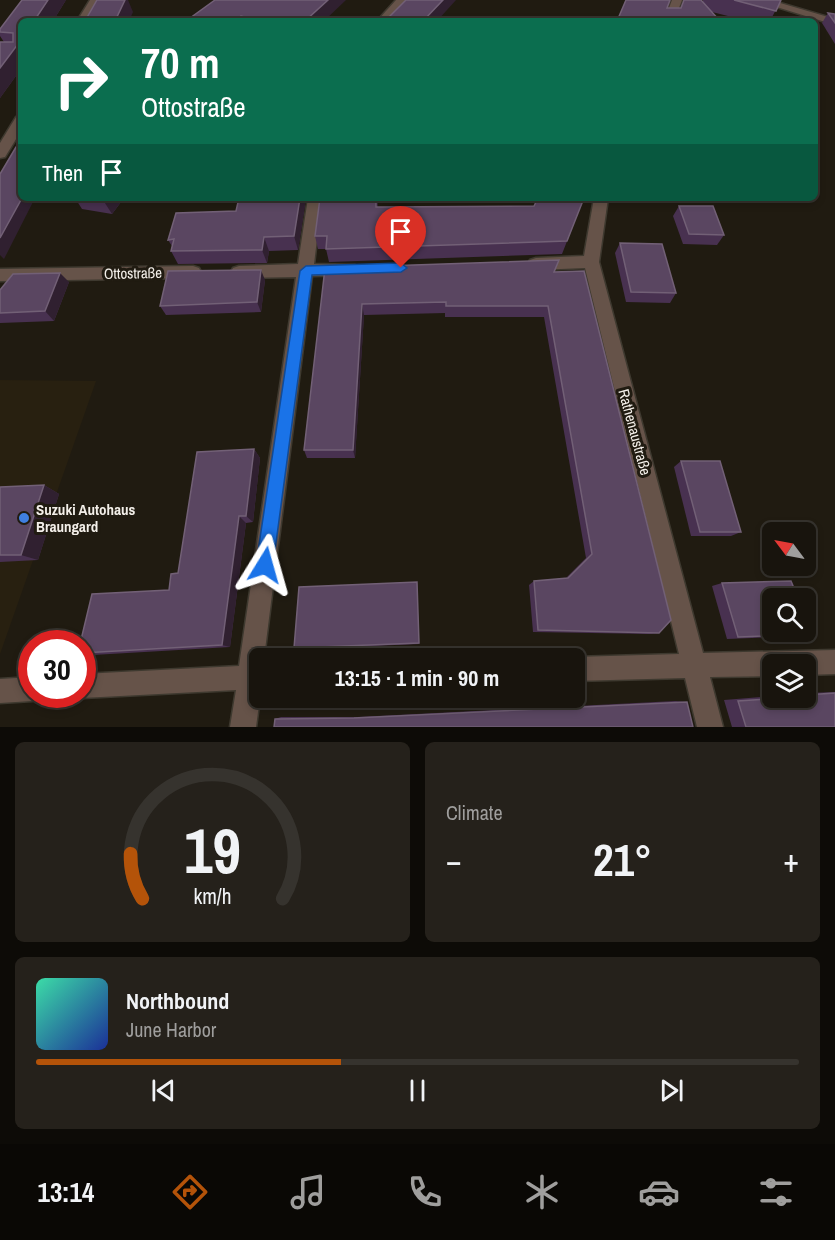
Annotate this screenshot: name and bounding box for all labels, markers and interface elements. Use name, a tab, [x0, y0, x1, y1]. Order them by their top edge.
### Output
text: 70 m	[141, 35, 220, 91]
icon: right	[42, 42, 120, 120]
text: Ottostraße	[141, 89, 246, 125]
icon: arrive	[95, 156, 128, 189]
text: Then	[42, 158, 83, 188]
pin	[375, 206, 426, 268]
icon: arrive	[384, 215, 417, 248]
street label: Ottostraße	[104, 262, 162, 284]
street label: Rathenaustraße	[613, 387, 657, 477]
place label: Suzuki Autohaus Braungard	[36, 499, 135, 537]
marker: Suzuki Autohaus Braungard	[17, 511, 31, 525]
north arrow	[762, 522, 816, 576]
map controls	[762, 522, 816, 708]
position arrow	[233, 533, 297, 597]
button: search	[762, 588, 816, 642]
speed limit sign: 30	[18, 630, 96, 708]
button: layers	[762, 654, 816, 708]
text: 13:15 · 1 min · 90 m	[335, 663, 499, 693]
text: Climate	[446, 799, 503, 826]
text: 19	[184, 808, 241, 892]
text: 21°	[593, 829, 652, 890]
text: −	[446, 838, 462, 882]
text: +	[783, 838, 799, 882]
text: km/h	[193, 882, 232, 911]
text: Northbound	[126, 986, 229, 1016]
text: June Harbor	[126, 1016, 216, 1043]
icon: previous	[147, 1074, 180, 1107]
icon: pause	[401, 1074, 434, 1107]
icon: next	[655, 1074, 688, 1107]
icon: directions	[169, 1171, 211, 1213]
icon: music	[287, 1171, 329, 1213]
icon: phone	[404, 1171, 446, 1213]
icon: climate	[521, 1171, 563, 1213]
icon: car	[638, 1171, 680, 1213]
icon: filters	[755, 1171, 797, 1213]
text: 13:14	[38, 1174, 94, 1210]

